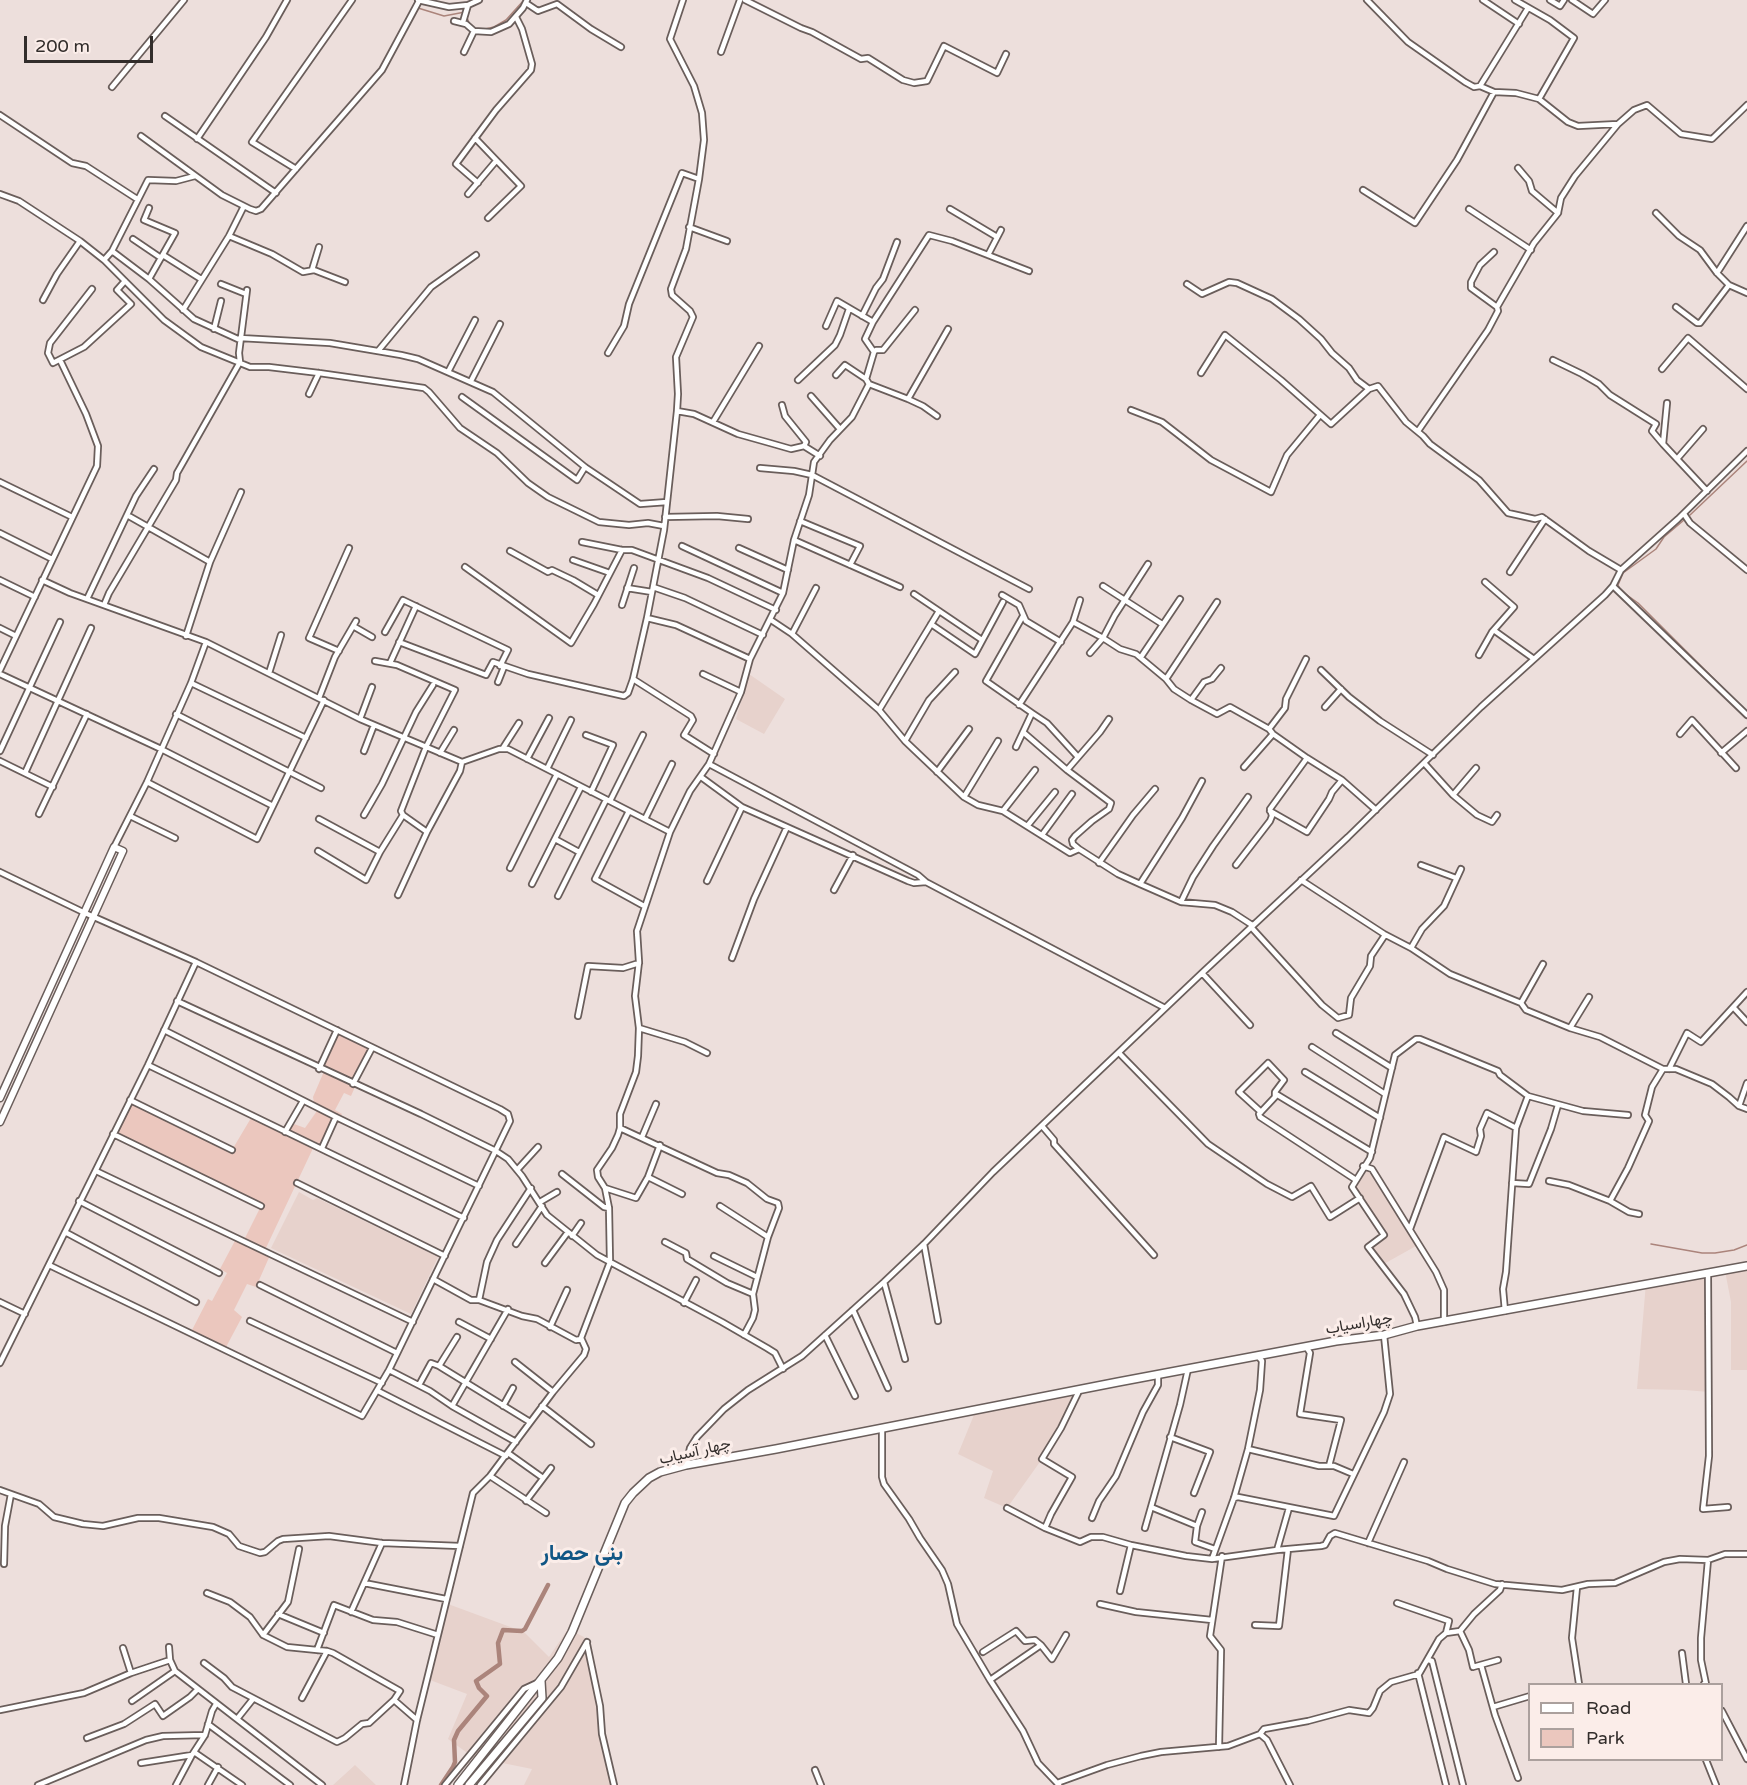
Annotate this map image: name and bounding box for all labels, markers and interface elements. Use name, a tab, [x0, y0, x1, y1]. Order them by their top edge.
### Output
scale bar	[27, 24, 156, 62]
text: 200 m	[35, 35, 90, 57]
street label: چهاراسیاب	[1324, 1309, 1394, 1339]
street label: چهار آسیاب	[657, 1434, 733, 1470]
district label: بنی حصار	[541, 1541, 623, 1567]
legend	[1528, 1683, 1723, 1761]
text: Road	[1586, 1697, 1631, 1719]
text: Park	[1586, 1727, 1624, 1749]

